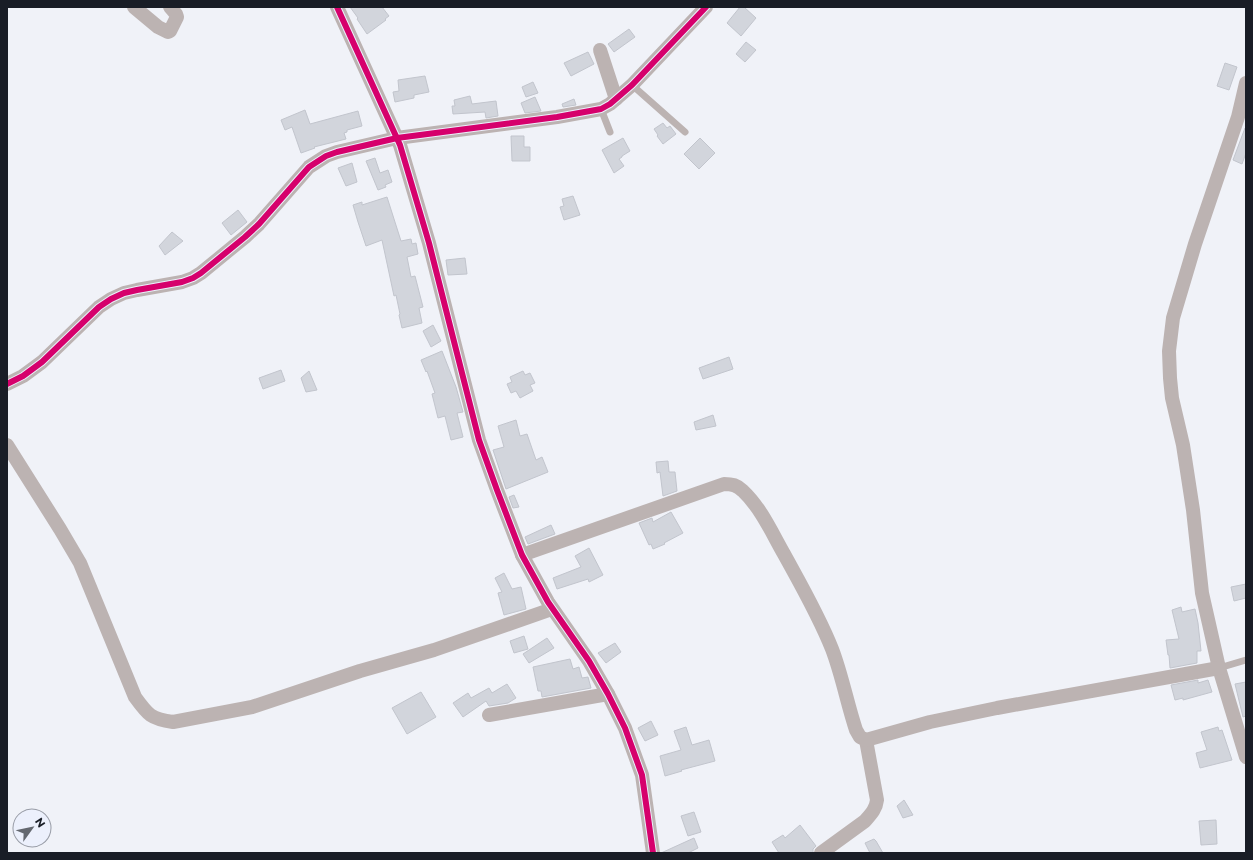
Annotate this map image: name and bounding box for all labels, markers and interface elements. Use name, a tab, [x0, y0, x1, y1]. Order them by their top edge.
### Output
north arrow	[12, 808, 52, 848]
text: N	[32, 815, 49, 830]

